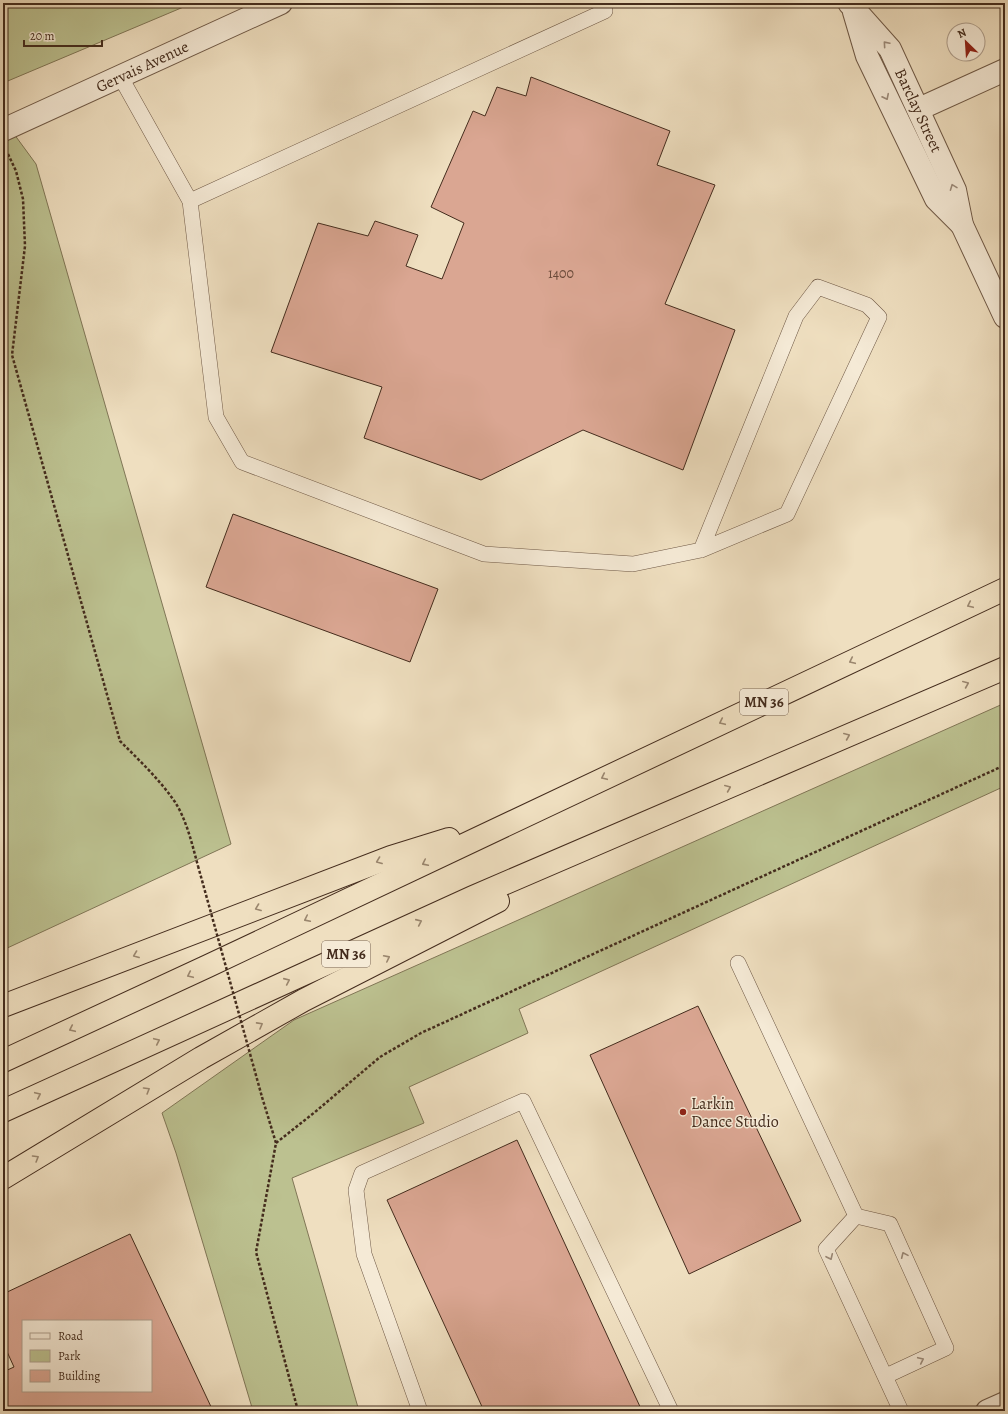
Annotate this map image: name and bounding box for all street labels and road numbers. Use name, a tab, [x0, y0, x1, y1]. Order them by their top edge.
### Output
street label: Gervais Avenue	[92, 36, 192, 98]
street label: Barclay Street	[889, 65, 947, 156]
road number: MN 36	[740, 689, 788, 715]
road number: MN 36	[322, 941, 370, 967]

